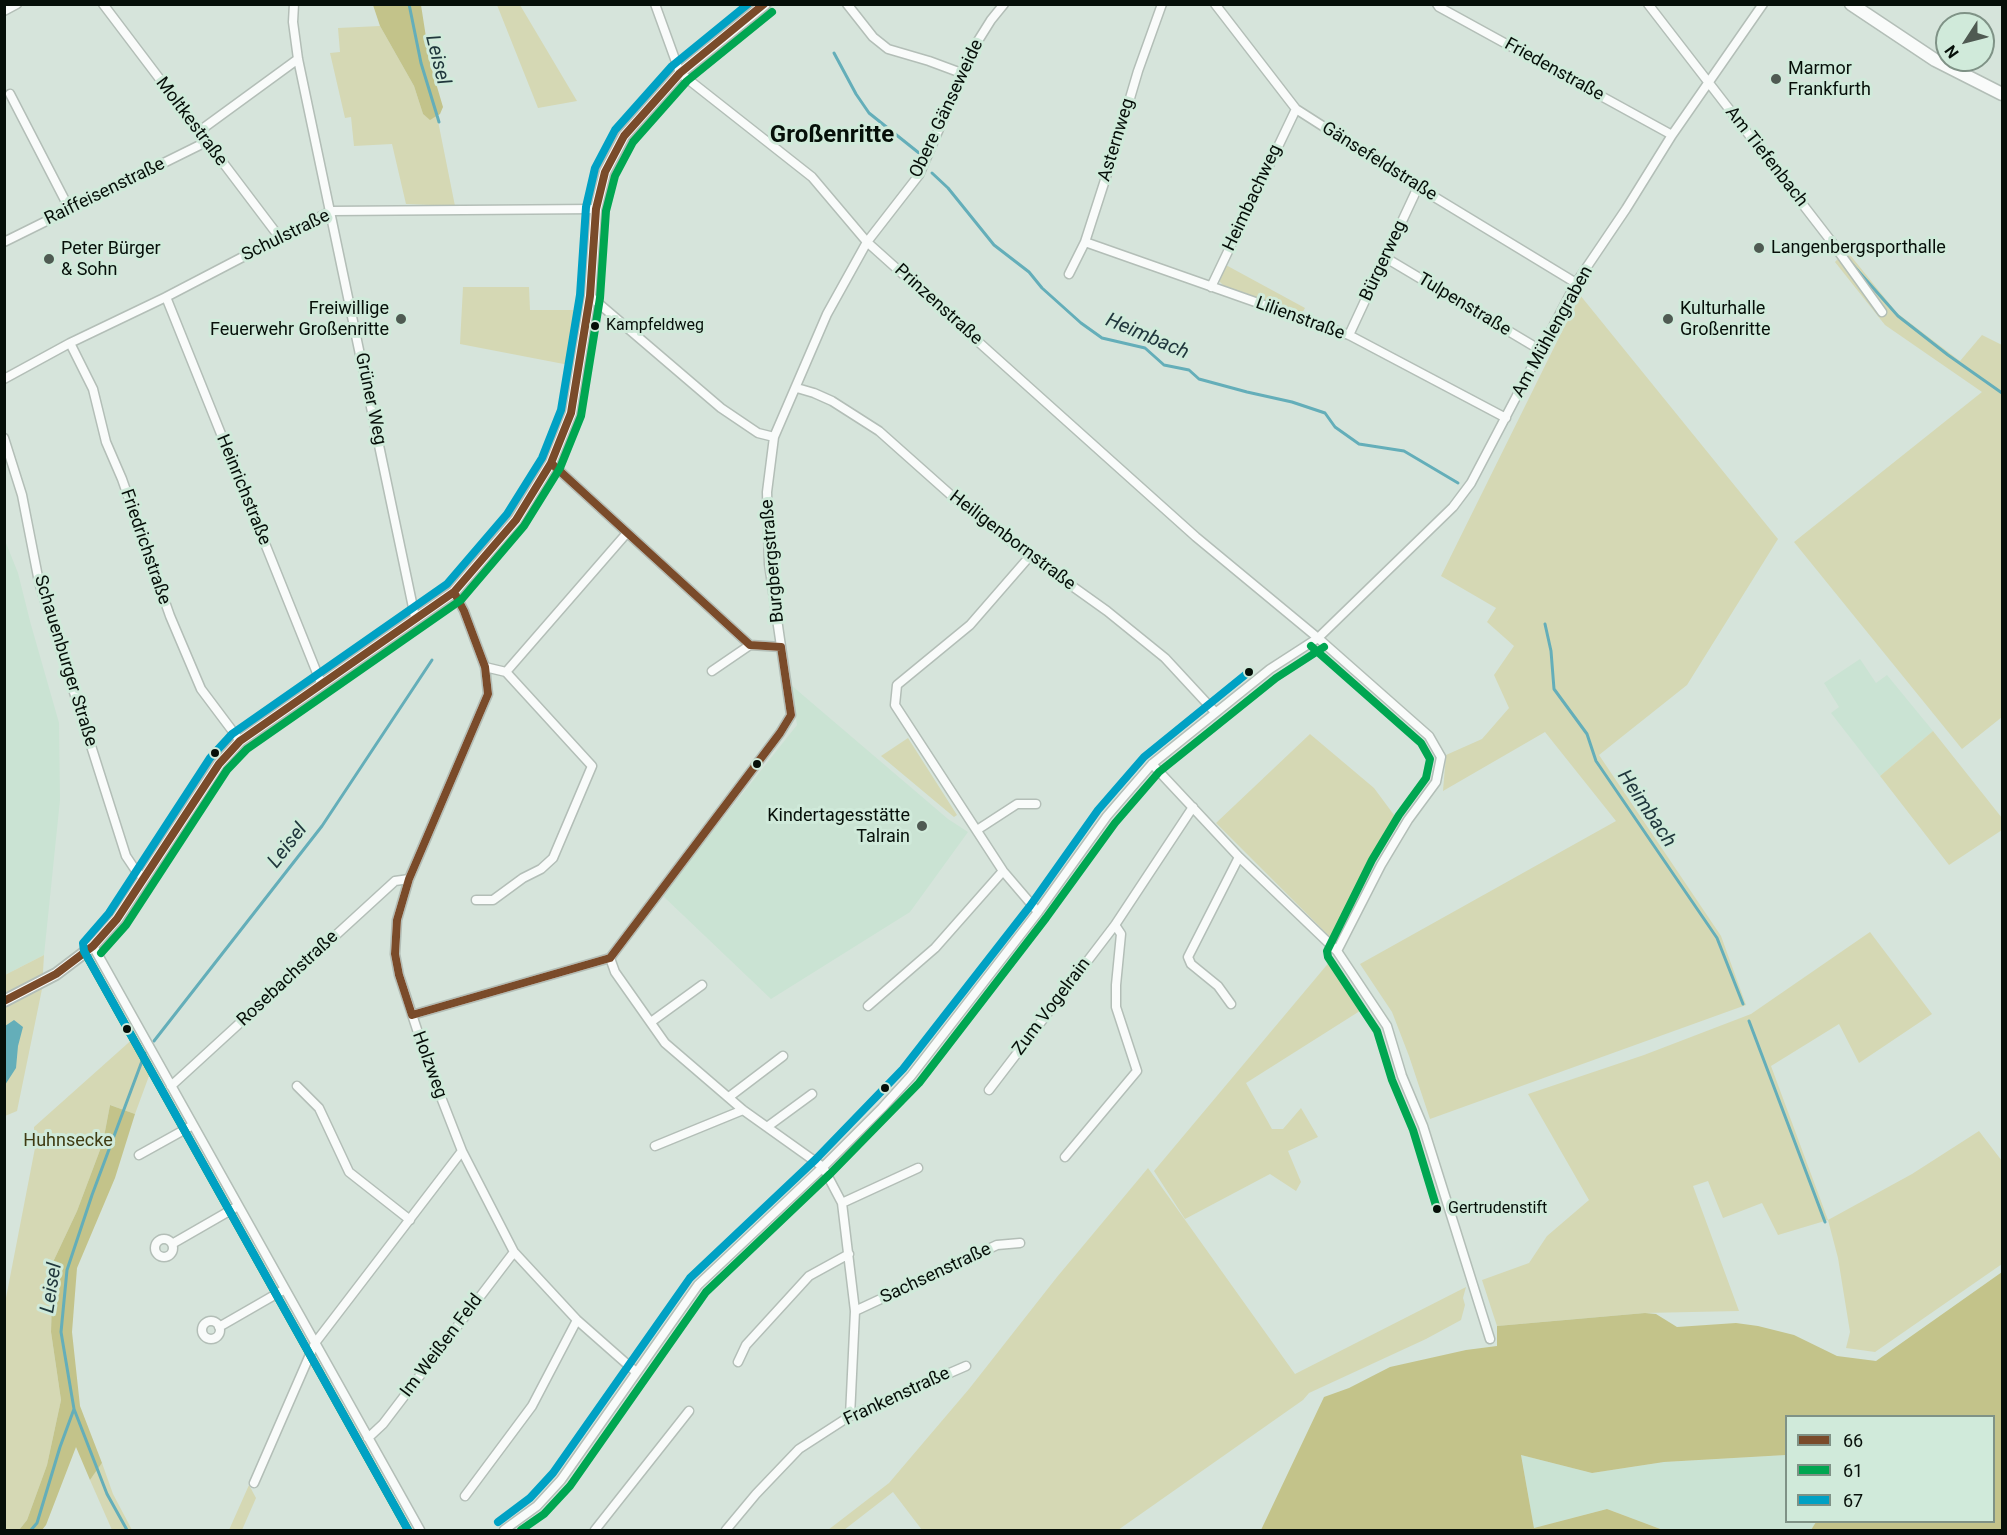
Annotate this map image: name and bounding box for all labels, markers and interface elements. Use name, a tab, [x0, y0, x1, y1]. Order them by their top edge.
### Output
north arrow	[1935, 12, 1995, 72]
water label: Leisel	[419, 33, 455, 87]
street label: Friedenstraße	[1501, 34, 1607, 106]
street label: Obere Gänseweide	[906, 36, 988, 182]
text: N	[1941, 42, 1963, 62]
place label: Marmor Frankfurth	[1788, 58, 1871, 100]
marker: Marmor Frankfurth	[1769, 72, 1783, 86]
street label: Moltkestraße	[151, 73, 231, 171]
street label: Asternweg	[1094, 96, 1140, 184]
street label: Am Tiefenbach	[1720, 103, 1812, 211]
street label: Gänsefeldstraße	[1317, 118, 1441, 206]
district label: Großenritte	[770, 122, 894, 150]
street label: Heimbachweg	[1219, 141, 1287, 255]
street label: Raiffeisenstraße	[41, 154, 169, 230]
street label: Schulstraße	[238, 205, 334, 267]
street label: Bürgerweg	[1356, 217, 1412, 305]
place label: Langenbergsporthalle	[1771, 237, 1946, 259]
place label: Peter Bürger & Sohn	[61, 238, 161, 280]
marker: Langenbergsporthalle	[1752, 241, 1766, 255]
marker: Peter Bürger & Sohn	[42, 252, 56, 266]
street label: Prinzenstraße	[890, 260, 986, 350]
street label: Am Mühlengraben	[1508, 263, 1598, 401]
street label: Tulpenstraße	[1414, 269, 1514, 341]
street label: Lilienstraße	[1252, 293, 1348, 345]
place label: Freiwillige Feuerwehr Großenritte	[210, 298, 389, 340]
place label: Kulturhalle Großenritte	[1680, 298, 1770, 340]
water label: Heimbach	[1102, 309, 1192, 365]
marker: Freiwillige Feuerwehr Großenritte	[394, 312, 408, 326]
marker: Kulturhalle Großenritte	[1661, 312, 1675, 326]
place label: Kampfeldweg	[606, 316, 704, 336]
marker: Kampfeldweg	[589, 320, 601, 332]
street label: Grüner Weg	[350, 351, 390, 447]
street label: Heinrichstraße	[211, 431, 275, 549]
street label: Friedrichstraße	[115, 486, 175, 608]
street label: Heiligenbornstraße	[945, 486, 1079, 596]
street label: Burgbergstraße	[757, 498, 789, 624]
street label: Schauenburger Straße	[29, 573, 101, 749]
unlabelled marker	[1243, 666, 1255, 678]
unlabelled marker	[209, 747, 221, 759]
unlabelled marker	[751, 758, 763, 770]
water label: Heimbach	[1611, 766, 1681, 852]
place label: Kindertagesstätte Talrain	[767, 805, 910, 848]
water label: Leisel	[263, 819, 313, 873]
marker: Kindertagesstätte Talrain	[915, 819, 929, 833]
street label: Rosebachstraße	[233, 927, 343, 1031]
street label: Zum Vogelrain	[1008, 954, 1096, 1060]
unlabelled marker	[121, 1023, 133, 1035]
street label: Holzweg	[407, 1029, 451, 1101]
unlabelled marker	[879, 1082, 891, 1094]
park label: Huhnsecke	[23, 1130, 113, 1152]
place label: Gertrudenstift	[1448, 1199, 1547, 1219]
marker: Gertrudenstift	[1431, 1203, 1443, 1215]
street label: Sachsenstraße	[877, 1239, 995, 1309]
water label: Leisel	[36, 1261, 68, 1315]
street label: Im Weißen Feld	[396, 1290, 488, 1402]
street label: Frankenstraße	[841, 1363, 953, 1431]
legend	[1785, 1415, 1995, 1523]
text: 66	[1843, 1430, 1863, 1451]
text: 61	[1843, 1460, 1863, 1481]
text: 67	[1843, 1490, 1863, 1511]

